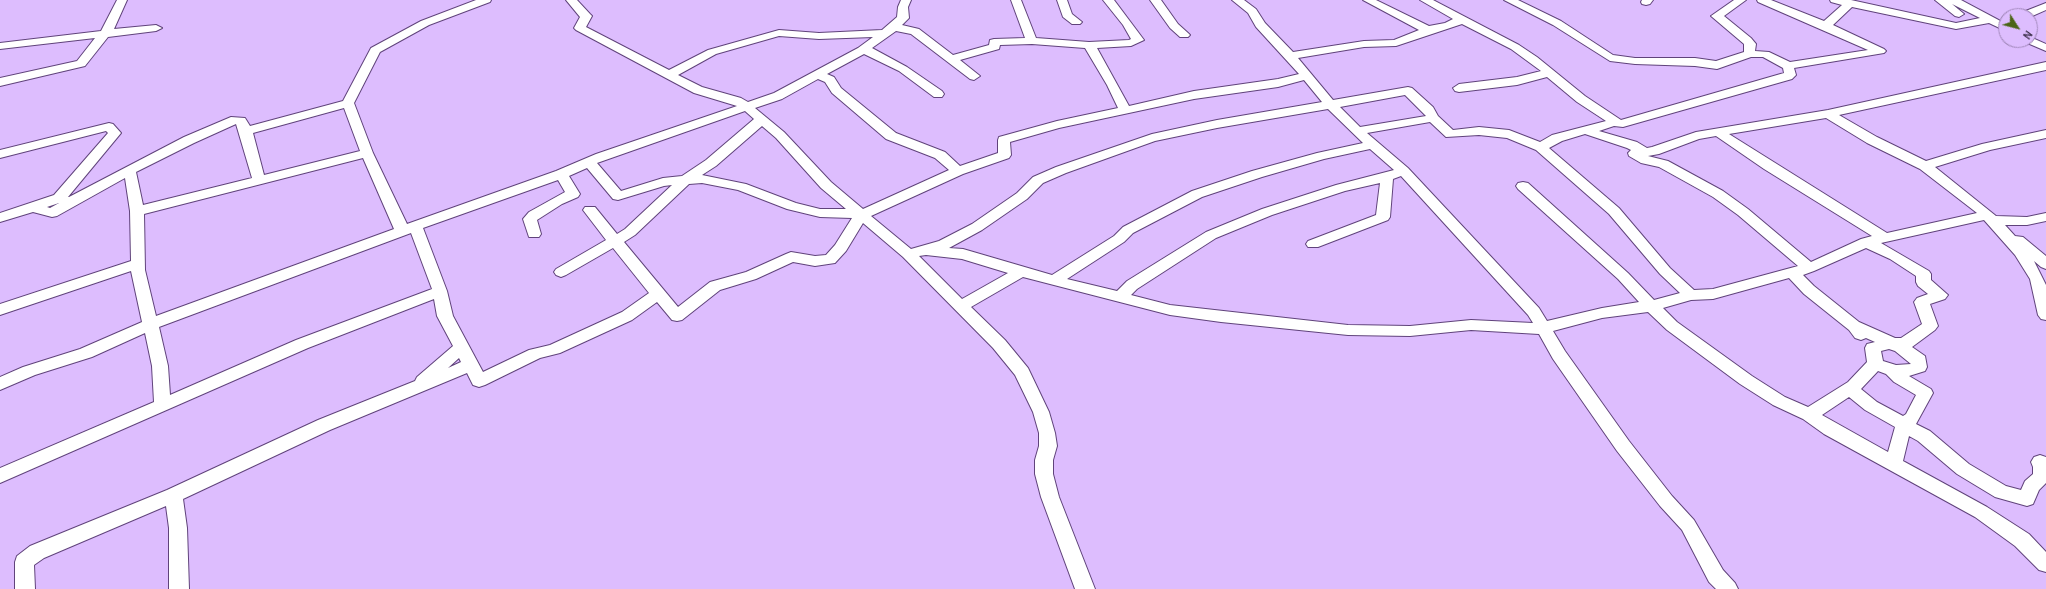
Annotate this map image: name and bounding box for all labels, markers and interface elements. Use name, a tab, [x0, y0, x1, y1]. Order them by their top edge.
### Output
north arrow	[1998, 8, 2038, 48]
text: N	[2020, 28, 2035, 42]

